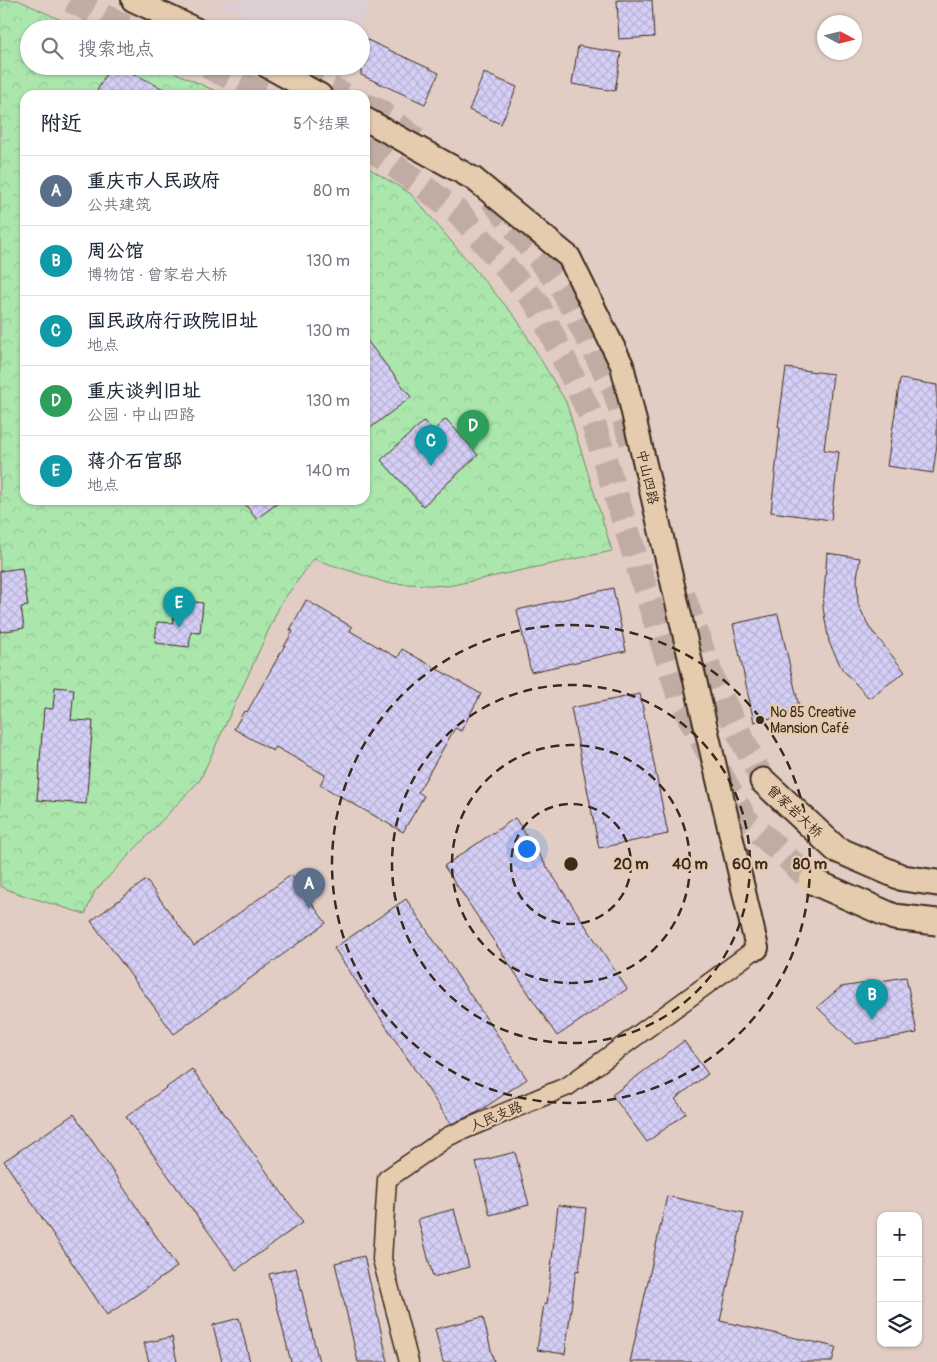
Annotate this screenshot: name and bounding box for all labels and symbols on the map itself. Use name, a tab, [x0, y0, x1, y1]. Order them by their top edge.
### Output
north arrow	[817, 15, 862, 60]
pin: D	[457, 410, 489, 451]
pin: C	[415, 425, 447, 466]
street label: 中山四路	[633, 448, 662, 506]
pin: E	[163, 587, 195, 628]
place label: No 85 Creative Mansion Café	[770, 704, 856, 737]
marker: No 85 Creative Mansion Café	[754, 714, 766, 726]
street label: 曾家岩大桥	[763, 781, 826, 841]
your location	[514, 836, 540, 862]
centre of rings	[562, 855, 580, 873]
text: 20 m	[613, 855, 649, 874]
text: 40 m	[672, 855, 708, 874]
text: 60 m	[732, 855, 768, 874]
text: 80 m	[793, 855, 827, 874]
pin: A	[293, 868, 325, 909]
pin: B	[856, 979, 888, 1020]
street label: 人民支路	[467, 1098, 525, 1135]

